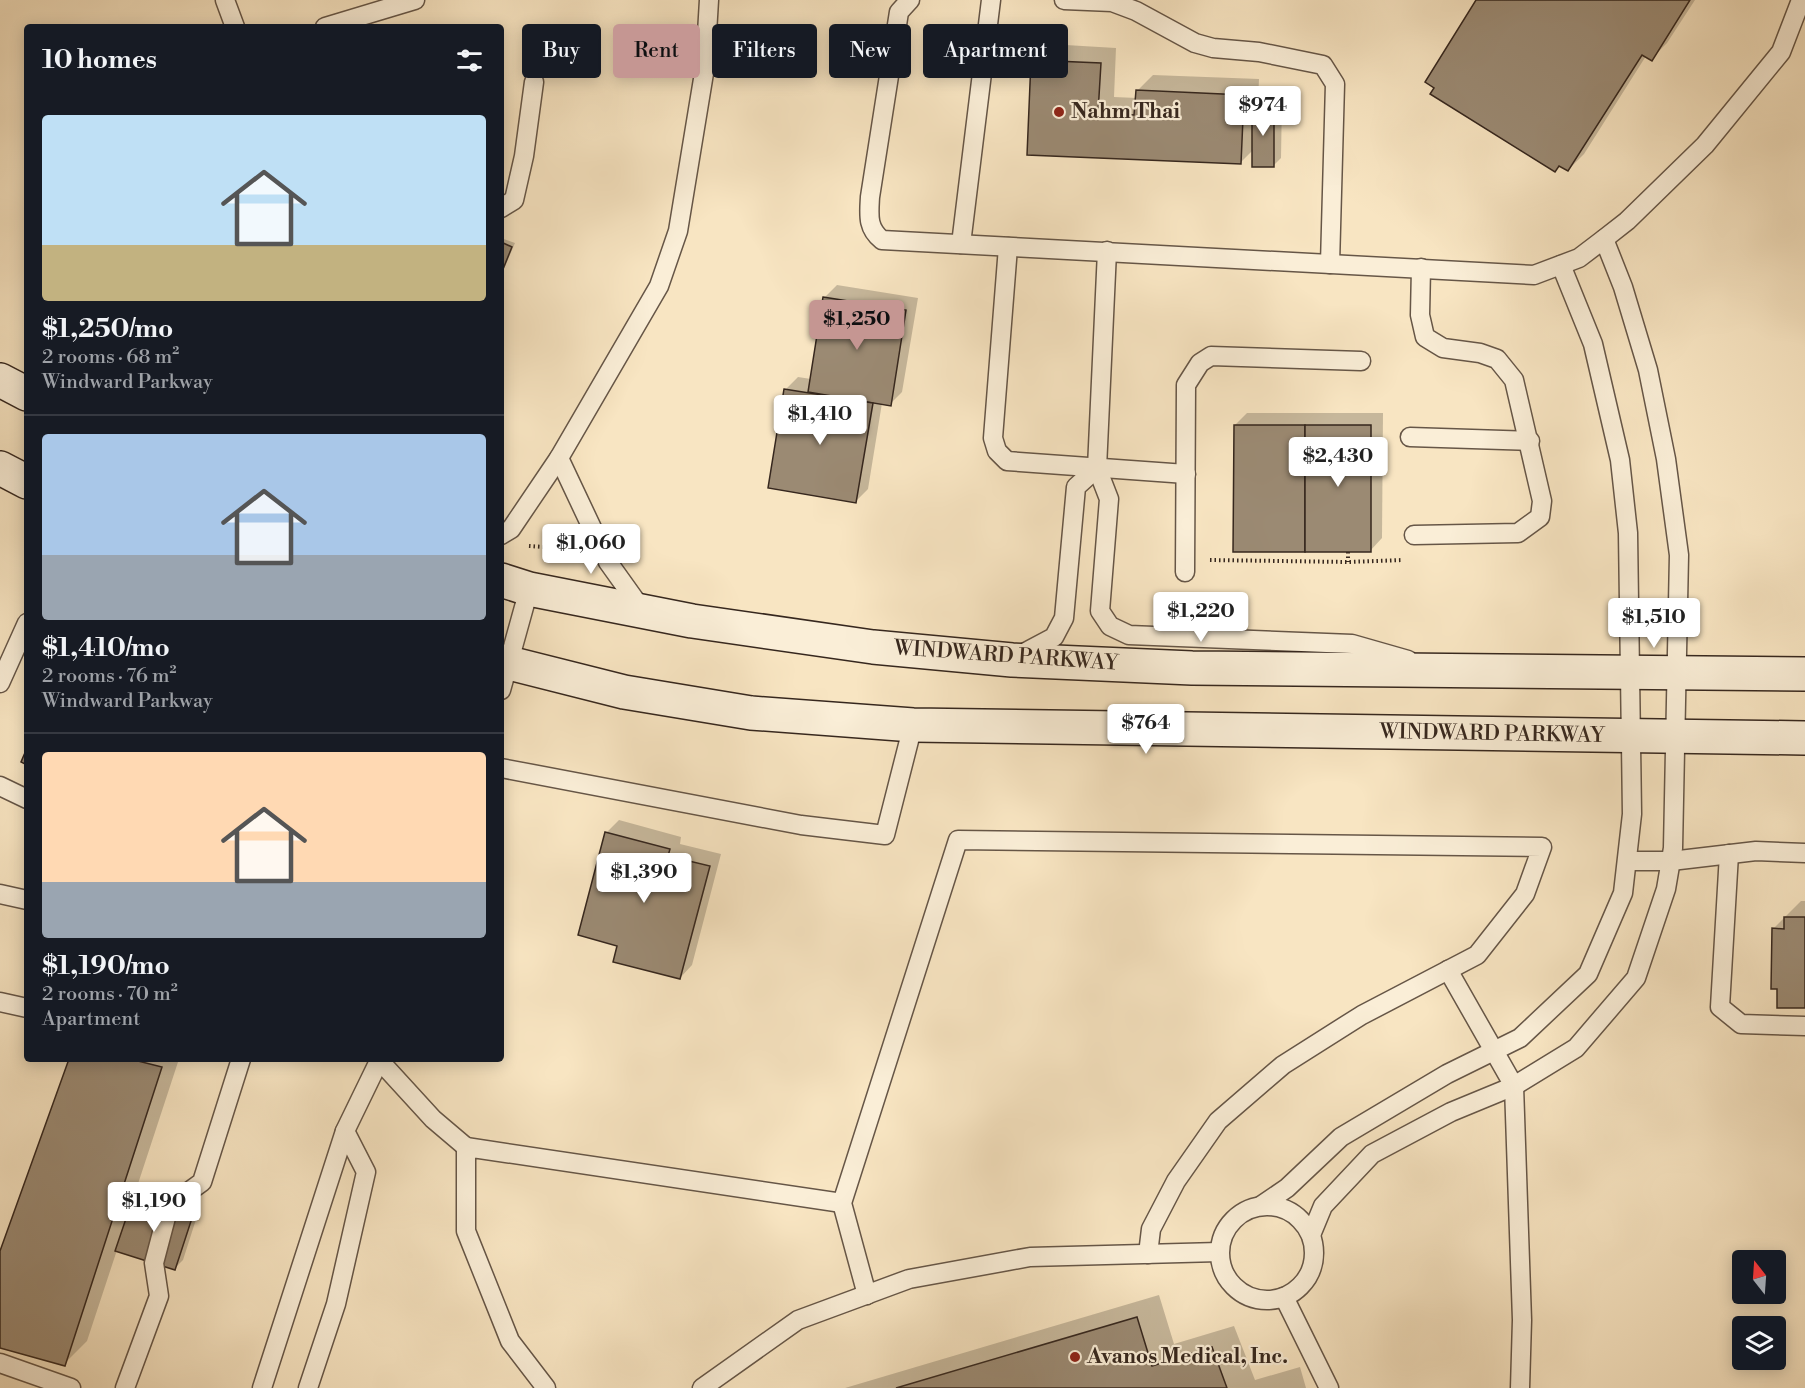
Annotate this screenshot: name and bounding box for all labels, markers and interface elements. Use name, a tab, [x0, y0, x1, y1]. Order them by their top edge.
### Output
chip: Buy	[522, 24, 601, 78]
chip: Rent	[613, 24, 700, 78]
chip: Filters	[712, 24, 817, 78]
chip: New	[829, 24, 911, 78]
chip: Apartment	[923, 24, 1068, 78]
text: 10 homes	[42, 44, 157, 76]
icon: filters	[453, 44, 486, 77]
pin: $974	[1227, 86, 1299, 137]
text: $974	[1239, 93, 1287, 118]
place label: Nahm Thai	[1071, 99, 1180, 125]
marker: Nahm Thai	[1052, 105, 1066, 119]
icon: home	[210, 154, 318, 262]
pin: $1,250	[808, 300, 906, 351]
text: $1,250	[823, 307, 891, 332]
text: $1,250/mo	[42, 313, 173, 345]
text: 2 rooms · 68 m²	[42, 345, 179, 370]
text: Windward Parkway	[42, 370, 213, 395]
pin: $1,410	[771, 395, 869, 446]
text: $1,410	[788, 402, 852, 427]
pin: $2,430	[1289, 437, 1387, 488]
text: $2,430	[1303, 444, 1373, 469]
icon: home	[210, 473, 318, 581]
pin: $1,060	[542, 524, 640, 575]
text: $1,060	[556, 531, 626, 556]
pin: $1,220	[1152, 592, 1250, 643]
pin: $1,510	[1605, 598, 1703, 649]
text: $1,220	[1167, 599, 1235, 624]
text: $1,510	[1622, 605, 1686, 630]
text: $1,410/mo	[42, 632, 170, 664]
street label: WINDWARD PARKWAY	[892, 635, 1120, 677]
text: 2 rooms · 76 m²	[42, 664, 176, 689]
text: Windward Parkway	[42, 689, 213, 714]
pin: $764	[1110, 704, 1182, 755]
text: $764	[1121, 711, 1171, 736]
street label: WINDWARD PARKWAY	[1378, 719, 1606, 749]
icon: home	[210, 791, 318, 899]
pin: $1,390	[595, 853, 693, 904]
text: $1,390	[610, 860, 678, 885]
text: $1,190/mo	[42, 950, 170, 982]
text: 2 rooms · 70 m²	[42, 982, 178, 1007]
text: Apartment	[42, 1007, 140, 1032]
pin: $1,190	[105, 1182, 203, 1233]
text: $1,190	[122, 1189, 186, 1214]
north arrow	[1732, 1250, 1786, 1304]
map controls	[1732, 1250, 1786, 1370]
button: layers	[1732, 1316, 1786, 1370]
place label: Avanos Medical, Inc.	[1086, 1344, 1288, 1370]
marker: Avanos Medical, Inc.	[1068, 1350, 1082, 1364]

